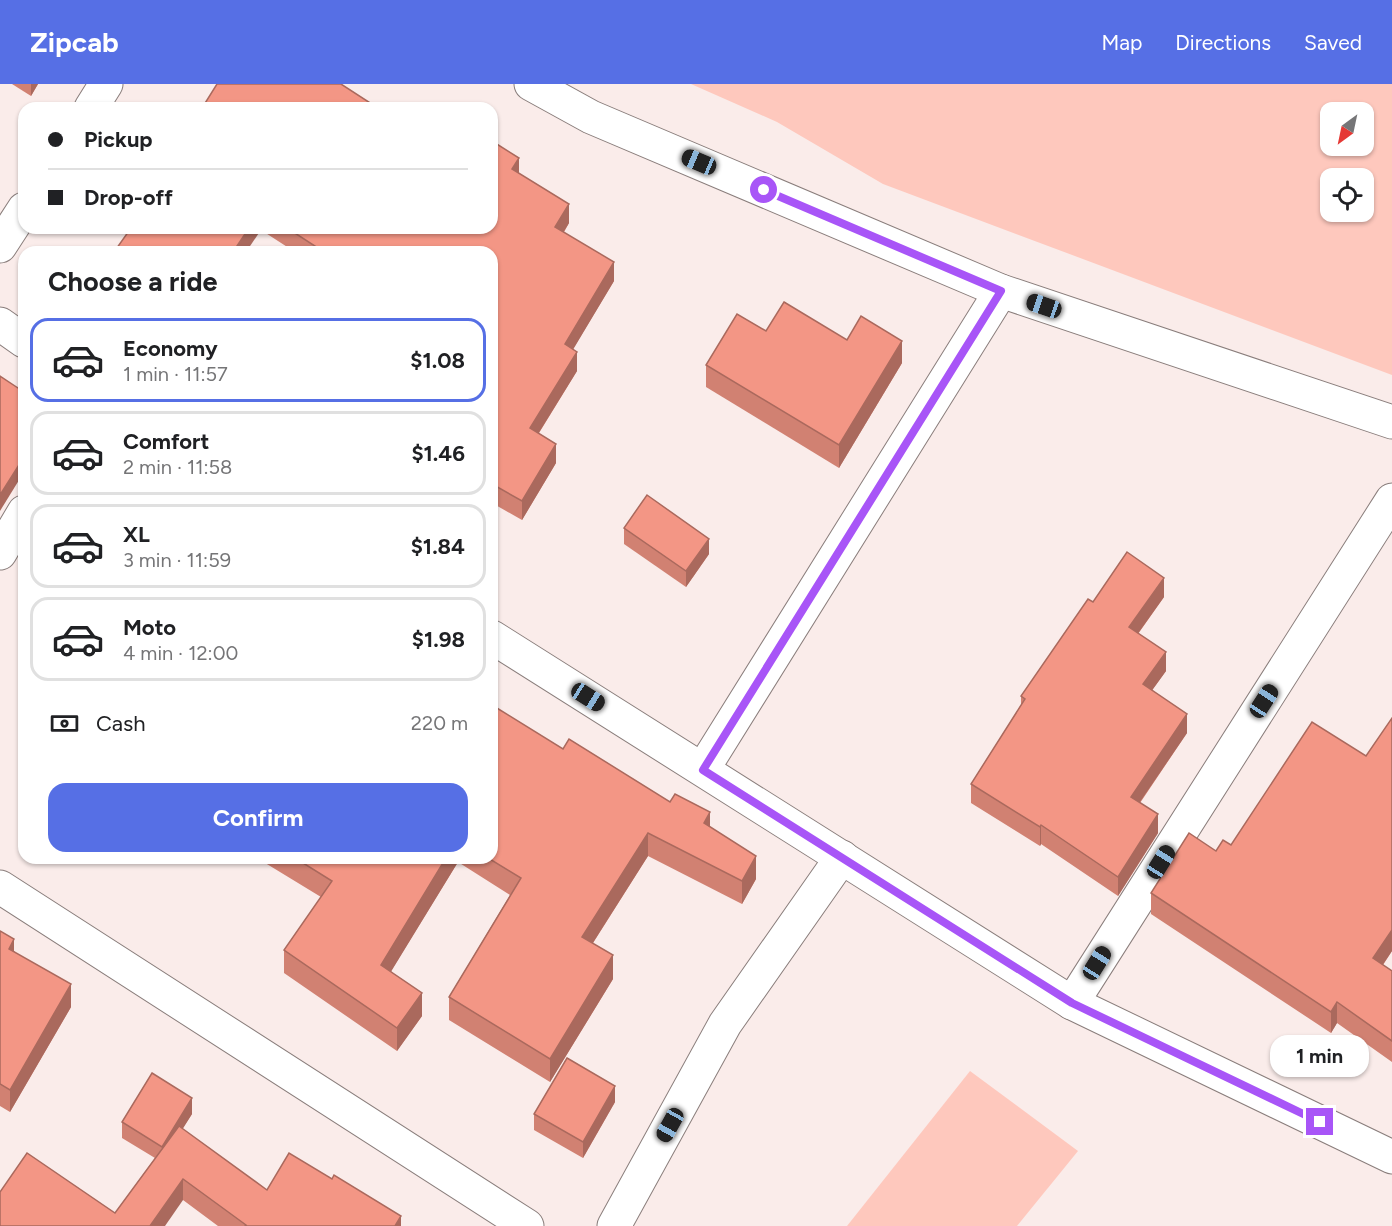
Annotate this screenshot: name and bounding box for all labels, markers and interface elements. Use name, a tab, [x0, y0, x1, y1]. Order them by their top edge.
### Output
text: Zipcab	[30, 25, 119, 59]
text: Map	[1101, 30, 1142, 55]
text: Directions	[1175, 30, 1271, 55]
text: Saved	[1304, 30, 1362, 55]
north arrow	[1320, 102, 1374, 156]
map controls	[1320, 102, 1374, 222]
text: Pickup	[84, 126, 153, 153]
car	[679, 147, 719, 177]
button: locate	[1320, 168, 1374, 222]
route start	[750, 176, 777, 203]
text: Drop-off	[84, 184, 173, 211]
text: Choose a ride	[48, 265, 217, 298]
car	[1024, 292, 1064, 320]
icon: car	[51, 333, 105, 387]
text: Economy	[123, 335, 218, 362]
text: $1.08	[410, 347, 465, 374]
text: 1 min · 11:57	[123, 362, 228, 386]
icon: car	[51, 426, 105, 480]
text: Comfort	[123, 428, 209, 455]
text: $1.46	[411, 440, 465, 467]
text: 2 min · 11:58	[123, 455, 232, 479]
icon: car	[51, 519, 105, 573]
text: XL	[123, 521, 150, 548]
text: $1.84	[411, 533, 465, 560]
text: 3 min · 11:59	[123, 548, 231, 572]
icon: car	[51, 612, 105, 666]
text: Moto	[123, 614, 176, 641]
text: $1.98	[412, 626, 465, 653]
text: 4 min · 12:00	[123, 641, 238, 665]
car	[568, 680, 608, 714]
car	[1247, 681, 1281, 721]
icon: cash	[48, 707, 81, 740]
text: Cash	[96, 710, 146, 737]
text: 220 m	[411, 711, 468, 735]
button: Confirm	[48, 783, 468, 852]
car	[1144, 842, 1178, 882]
car	[1080, 943, 1114, 983]
callout: 1 min	[1270, 1035, 1370, 1077]
text: 1 min	[1296, 1044, 1343, 1068]
car	[653, 1105, 687, 1145]
route end	[1306, 1108, 1333, 1135]

